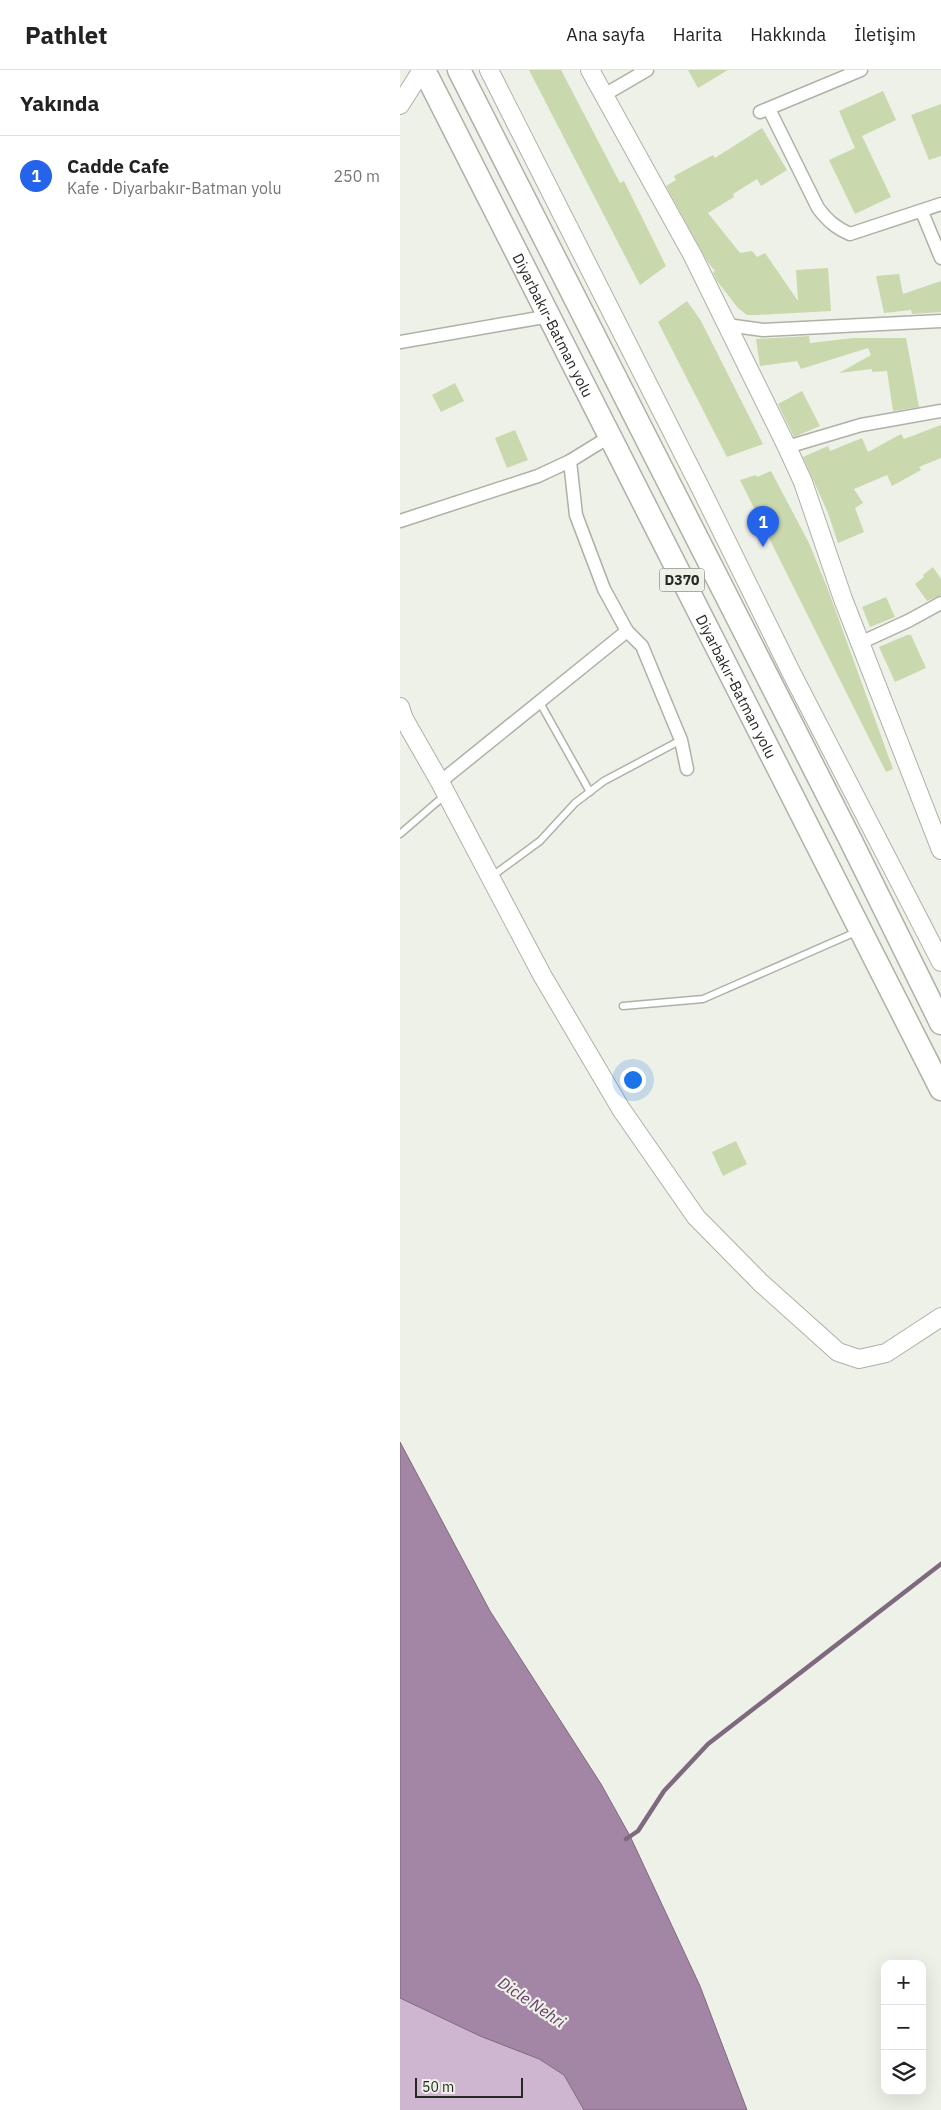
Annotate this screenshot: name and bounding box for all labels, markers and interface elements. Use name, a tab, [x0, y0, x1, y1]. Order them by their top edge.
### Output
text: Pathlet	[25, 19, 107, 51]
text: Ana sayfa	[566, 23, 645, 46]
text: Harita	[673, 23, 722, 46]
text: Hakkında	[750, 23, 826, 46]
text: İletişim	[854, 23, 916, 46]
text: Yakında	[20, 89, 100, 117]
text: Cadde Cafe	[67, 154, 169, 178]
text: 1	[31, 166, 41, 186]
text: 250 m	[333, 166, 380, 186]
text: Kafe · Diyarbakır-Batman yolu	[67, 178, 282, 198]
street label: Diyarbakır-Batman yolu	[509, 250, 598, 400]
pin: 1	[747, 506, 779, 547]
road number: D370	[660, 568, 704, 592]
street label: Diyarbakır-Batman yolu	[692, 611, 781, 761]
your location	[620, 1067, 646, 1093]
map controls	[881, 1960, 926, 2095]
button: +	[881, 1960, 926, 2005]
water label: Dicle Nehri	[495, 1972, 570, 2032]
button: −	[881, 2005, 926, 2050]
button: layers	[881, 2050, 926, 2095]
scale bar	[415, 2075, 522, 2098]
text: 50 m	[422, 2078, 454, 2096]

